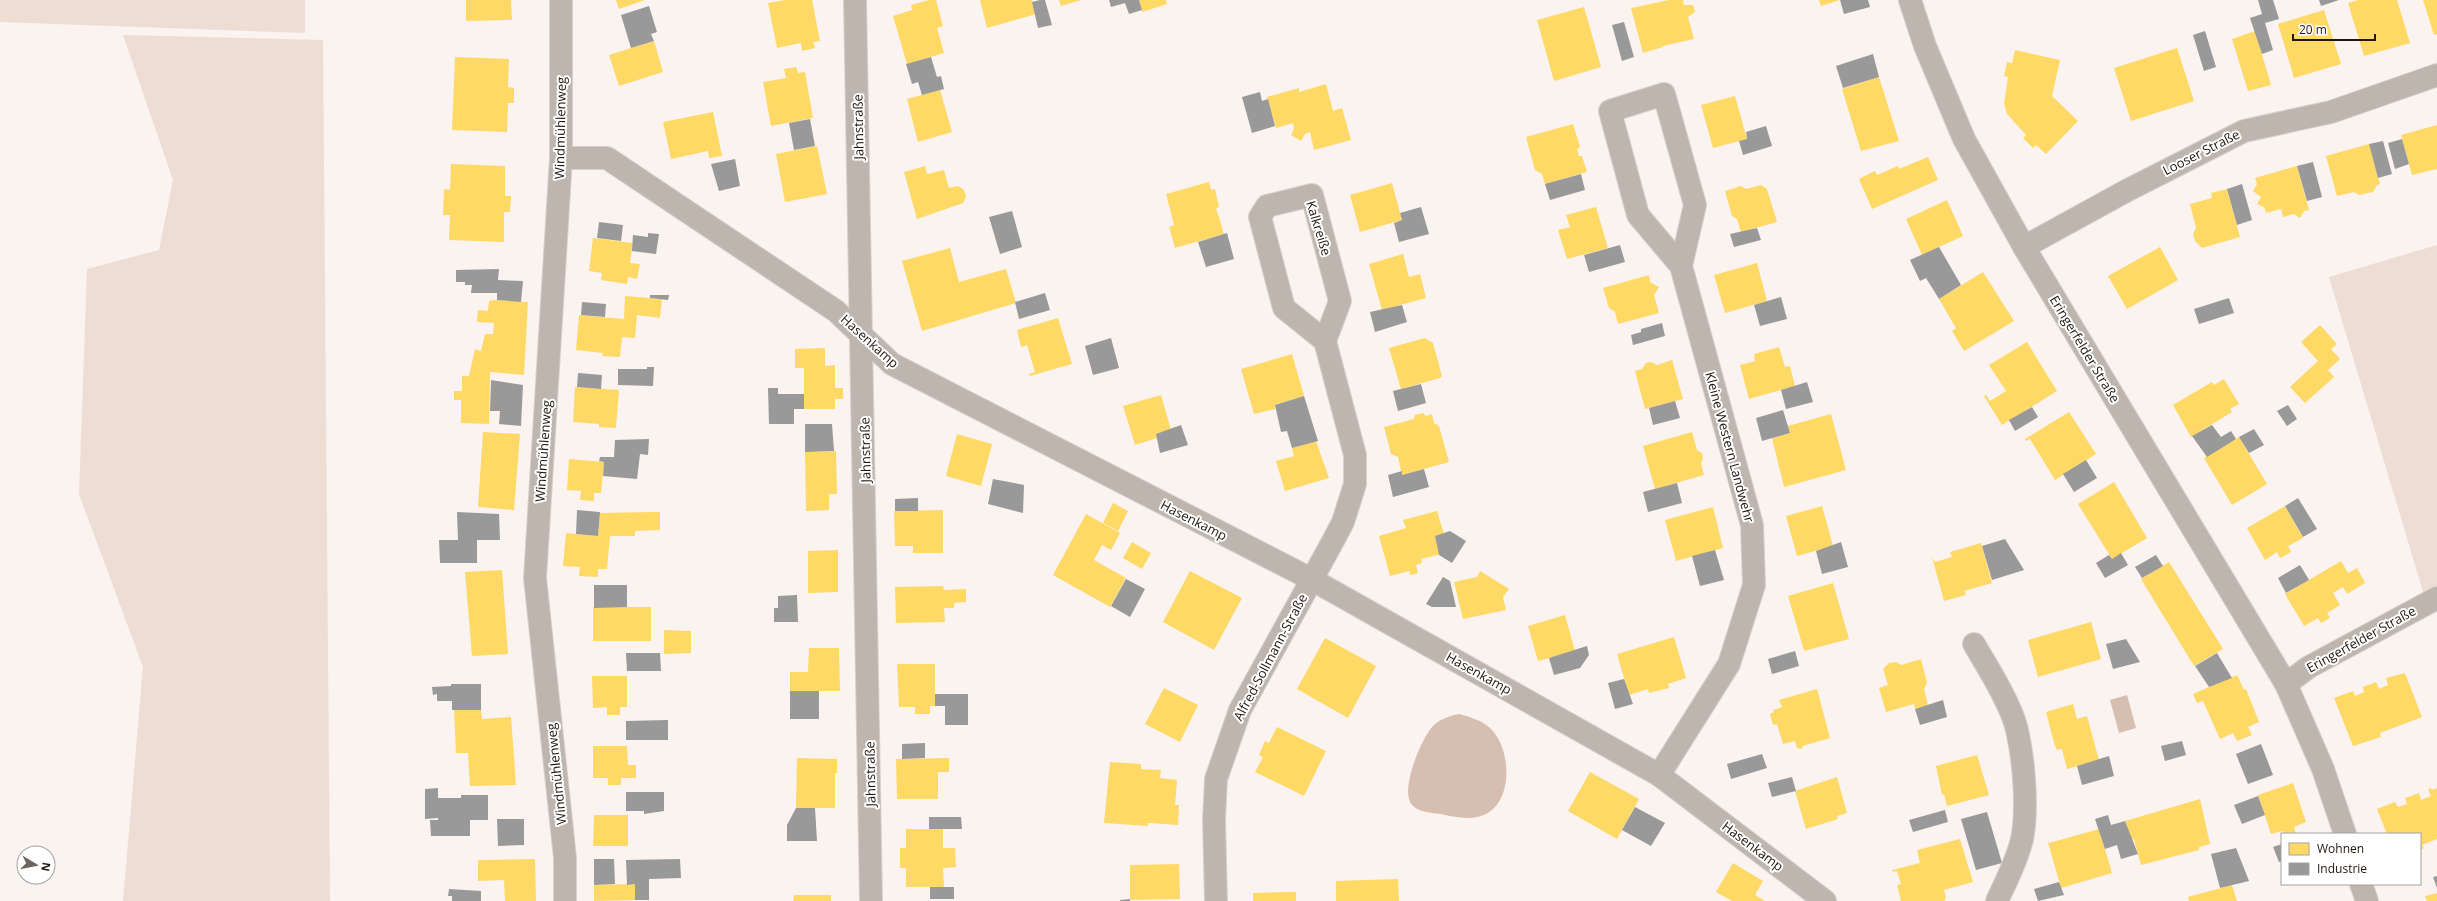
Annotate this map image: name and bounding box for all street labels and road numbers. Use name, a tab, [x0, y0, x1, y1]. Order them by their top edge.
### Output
street label: Windmühlenweg	[550, 77, 570, 179]
street label: Jahnstraße	[848, 94, 868, 162]
street label: Looser Straße	[2159, 125, 2243, 179]
street label: Kalkreiße	[1302, 198, 1336, 258]
street label: Eringerfelder Straße	[2046, 292, 2124, 406]
street label: Hasenkamp	[837, 310, 903, 372]
street label: Kleine Western Landwehr	[1701, 370, 1759, 525]
street label: Windmühlenweg	[530, 399, 556, 503]
street label: Jahnstraße	[855, 417, 875, 485]
street label: Hasenkamp	[1158, 496, 1230, 544]
street label: Alfred-Sollmann-Straße	[1229, 590, 1311, 724]
street label: Eringerfelder Straße	[2303, 602, 2419, 676]
street label: Hasenkamp	[1443, 648, 1515, 698]
street label: Windmühlenweg	[542, 722, 570, 826]
street label: Jahnstraße	[860, 741, 880, 809]
street label: Hasenkamp	[1719, 817, 1787, 875]

